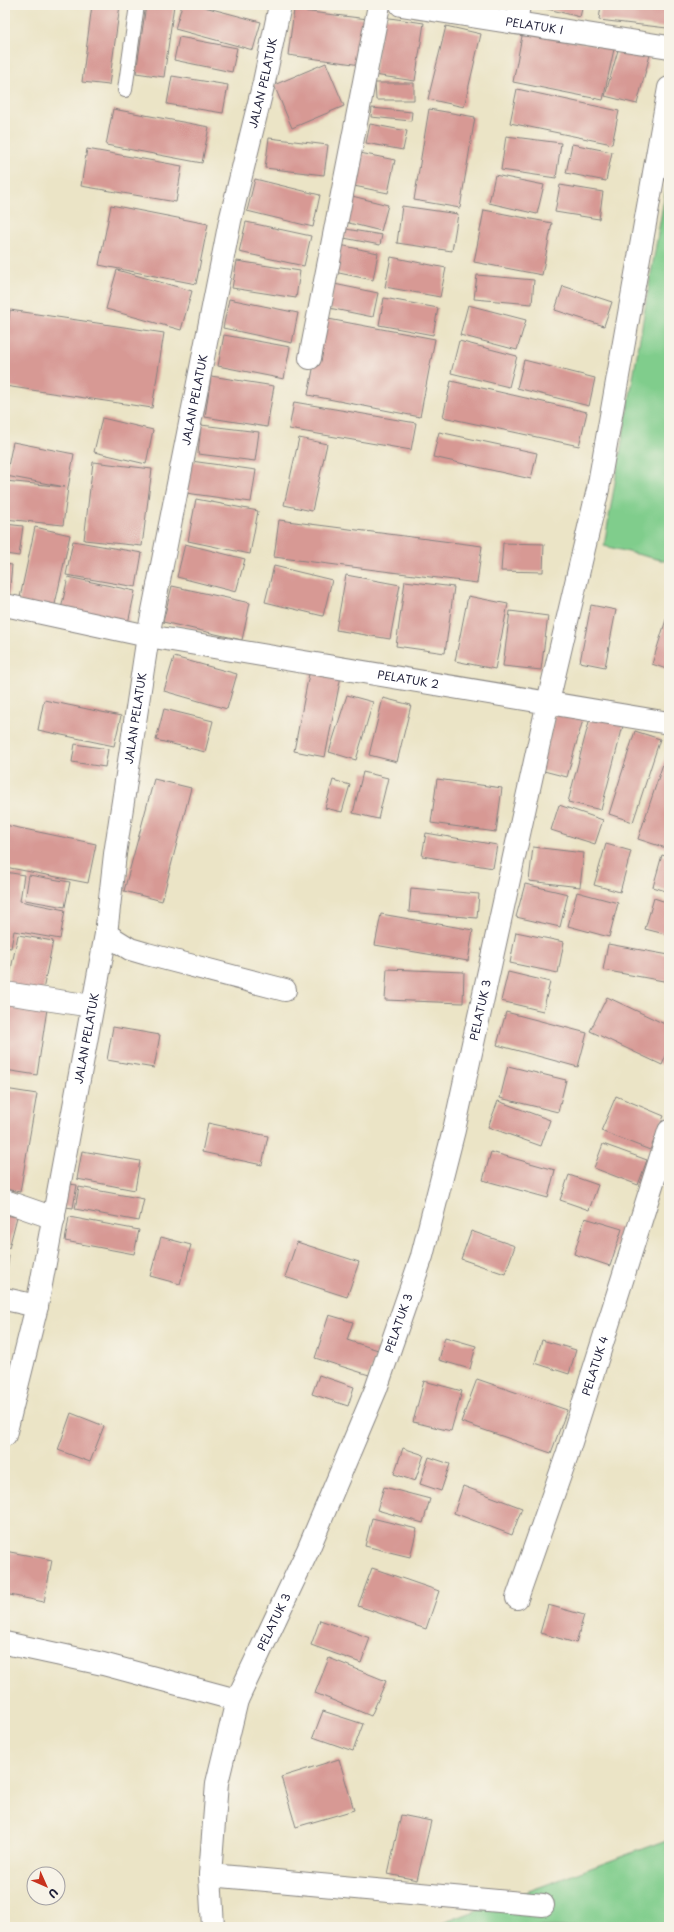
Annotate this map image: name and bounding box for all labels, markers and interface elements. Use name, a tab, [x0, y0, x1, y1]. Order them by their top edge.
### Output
street label: PELATUK I	[504, 13, 565, 38]
street label: JALAN PELATUK	[244, 36, 281, 130]
street label: JALAN PELATUK	[177, 352, 212, 447]
street label: PELATUK 2	[376, 665, 440, 692]
street label: JALAN PELATUK	[120, 671, 150, 765]
street label: PELATUK 3	[465, 978, 495, 1042]
street label: JALAN PELATUK	[69, 991, 103, 1085]
street label: PELATUK 3	[380, 1291, 416, 1355]
street label: PELATUK 4	[577, 1334, 612, 1398]
street label: PELATUK 3	[253, 1590, 294, 1653]
north arrow	[26, 1866, 66, 1906]
text: U	[44, 1884, 62, 1902]

